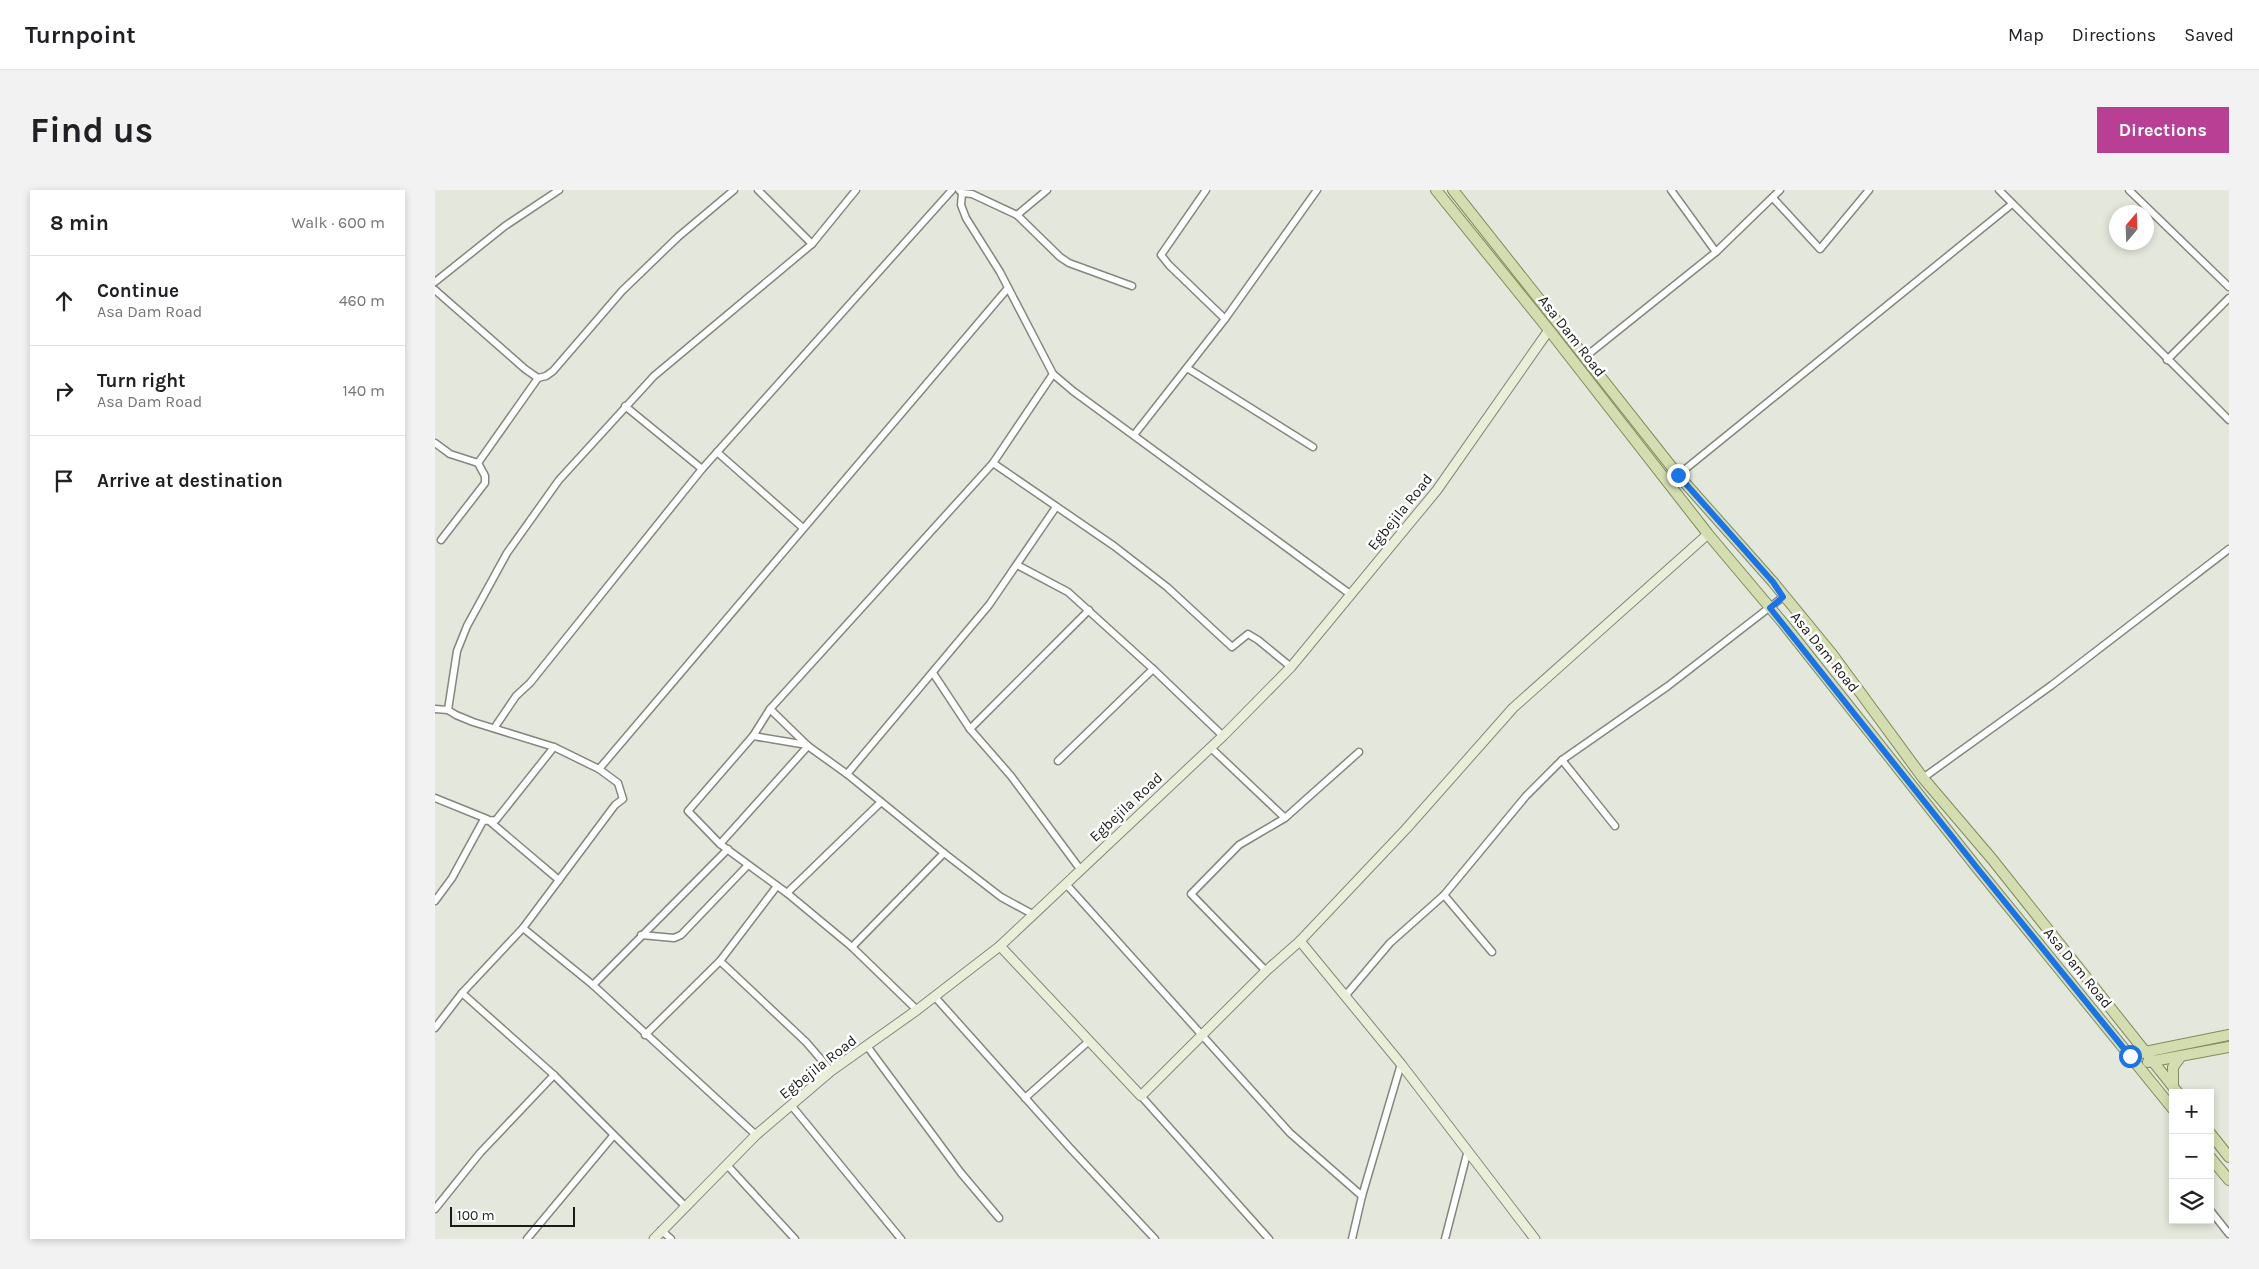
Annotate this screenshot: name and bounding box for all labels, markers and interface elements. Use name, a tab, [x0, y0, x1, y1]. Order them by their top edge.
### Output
text: Turnpoint	[25, 21, 136, 49]
text: Map	[2008, 24, 2044, 46]
text: Directions	[2072, 24, 2156, 46]
text: Saved	[2184, 24, 2234, 46]
button: Directions	[2097, 107, 2229, 153]
text: Find us	[30, 110, 153, 151]
north arrow	[2109, 205, 2154, 250]
text: 8 min	[50, 211, 109, 235]
text: Walk · 600 m	[292, 213, 385, 232]
text: Continue	[97, 280, 179, 302]
icon: ahead	[50, 287, 78, 315]
text: 460 m	[339, 291, 385, 310]
street label: Asa Dam Road	[1535, 292, 1609, 380]
text: Asa Dam Road	[97, 302, 202, 321]
text: Turn right	[97, 370, 186, 392]
icon: right	[50, 377, 78, 405]
text: 140 m	[343, 381, 385, 400]
text: Asa Dam Road	[97, 392, 202, 411]
route end	[1667, 464, 1690, 487]
icon: arrive	[50, 467, 78, 495]
text: Arrive at destination	[97, 470, 283, 492]
street label: Egbejila Road	[1364, 470, 1436, 554]
street label: Asa Dam Road	[1787, 608, 1863, 696]
street label: Egbejila Road	[1086, 769, 1166, 845]
street label: Asa Dam Road	[2040, 924, 2116, 1012]
street label: Egbejila Road	[776, 1031, 860, 1103]
route start	[2119, 1045, 2142, 1068]
map controls	[2169, 1089, 2214, 1224]
button: +	[2169, 1089, 2214, 1134]
button: −	[2169, 1134, 2214, 1179]
button: layers	[2169, 1179, 2214, 1224]
scale bar	[450, 1204, 575, 1227]
text: 100 m	[457, 1207, 495, 1224]

